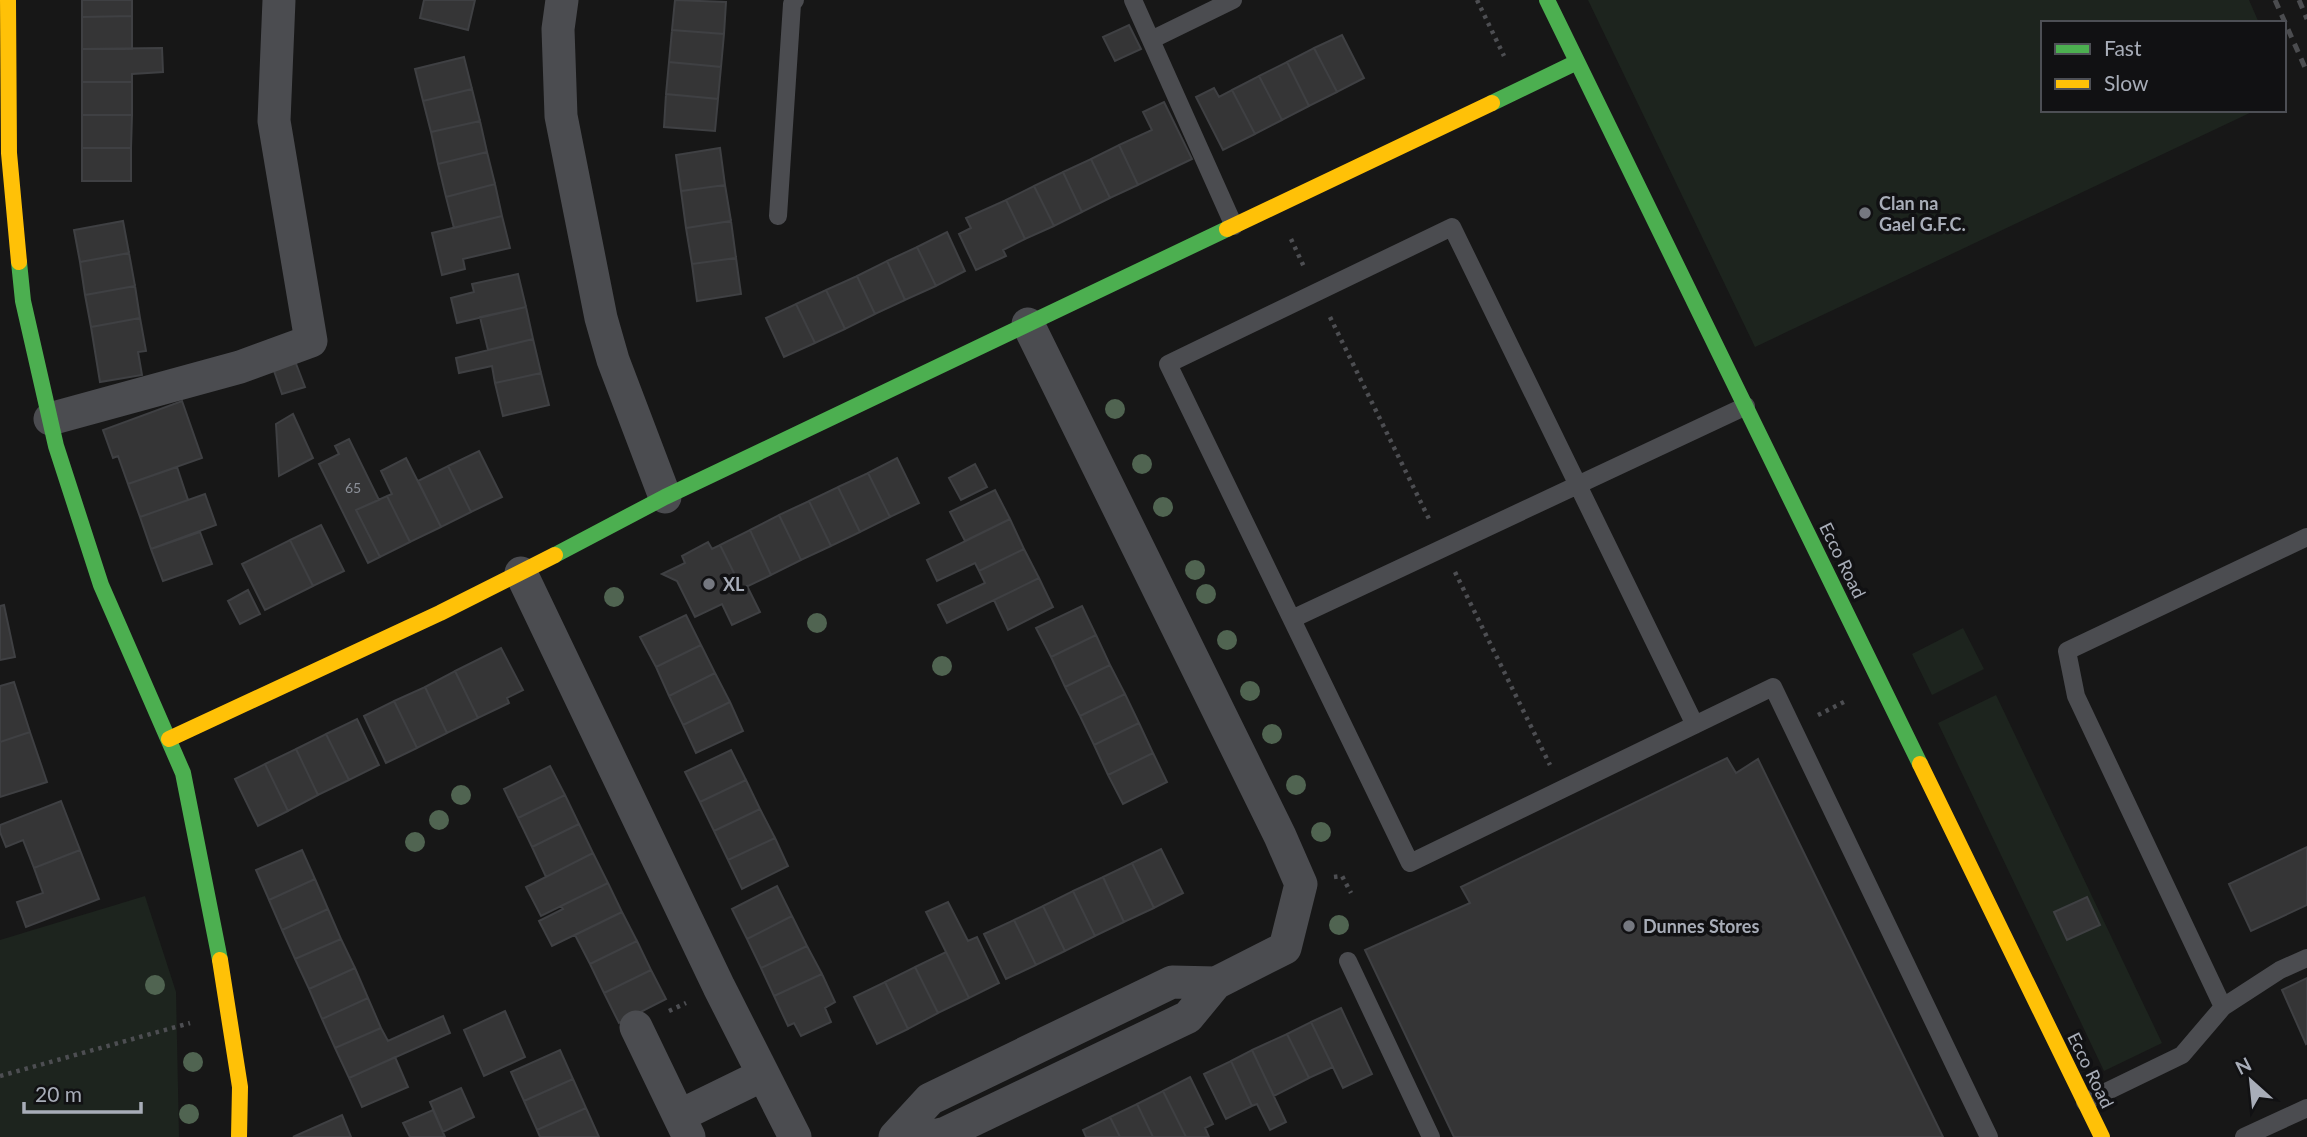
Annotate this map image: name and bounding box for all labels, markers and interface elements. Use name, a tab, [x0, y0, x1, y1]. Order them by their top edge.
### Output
legend	[2041, 21, 2286, 112]
text: Fast	[2104, 35, 2142, 60]
text: Slow	[2104, 70, 2149, 95]
place label: Clan na Gael G.F.C.	[1879, 192, 1966, 235]
marker: Clan na Gael G.F.C.	[1857, 205, 1873, 221]
house number: 65	[345, 479, 361, 496]
street label: Ecco Road	[1815, 519, 1871, 601]
place label: XL	[723, 573, 745, 595]
marker: XL	[701, 576, 717, 592]
place label: Dunnes Stores	[1643, 915, 1759, 937]
marker: Dunnes Stores	[1621, 918, 1637, 934]
street label: Ecco Road	[2063, 1029, 2119, 1111]
north arrow	[2216, 1046, 2286, 1116]
text: N	[2231, 1052, 2255, 1079]
scale bar	[24, 1070, 142, 1114]
text: 20 m	[35, 1081, 82, 1106]

